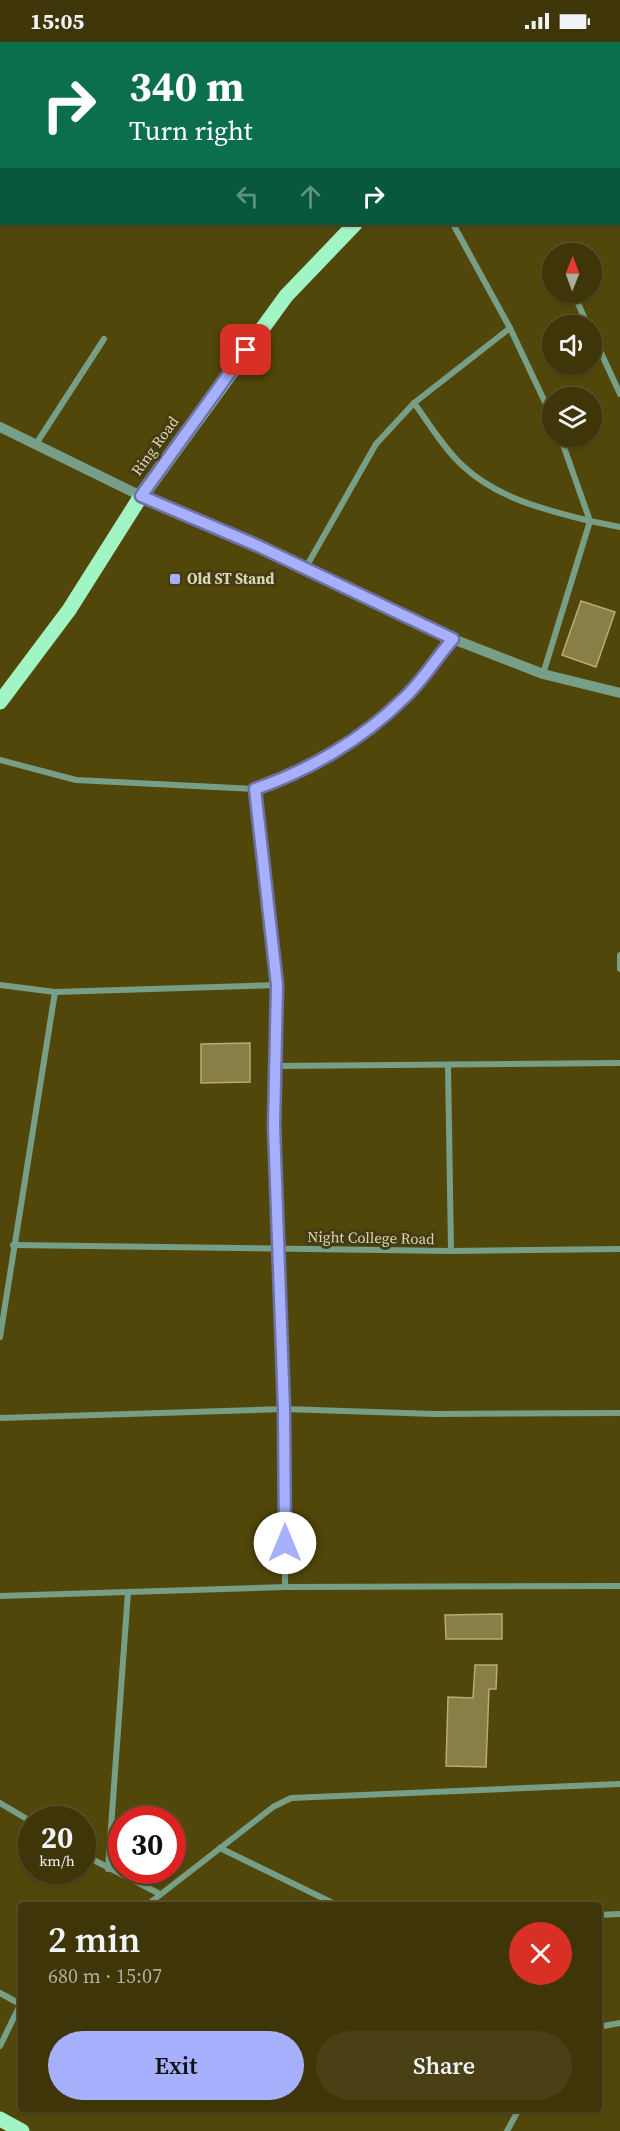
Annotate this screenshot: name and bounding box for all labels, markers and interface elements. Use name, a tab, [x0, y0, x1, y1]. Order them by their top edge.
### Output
text: 15:05	[30, 6, 84, 36]
text: 340 m	[129, 57, 244, 115]
icon: right	[30, 66, 108, 144]
text: Turn right	[129, 112, 253, 149]
icon: left	[231, 180, 264, 213]
icon: ahead	[294, 180, 327, 213]
icon: right	[357, 180, 390, 213]
north arrow	[542, 243, 602, 303]
map controls	[542, 243, 602, 447]
button: sound	[542, 315, 602, 375]
pin	[220, 324, 271, 375]
icon: arrive	[229, 333, 262, 366]
button: layers	[542, 387, 602, 447]
street label: Ring Road	[126, 411, 184, 480]
place label: Old ST Stand	[187, 568, 274, 589]
marker: Old ST Stand	[168, 572, 182, 586]
street label: Night College Road	[307, 1226, 435, 1249]
position arrow	[253, 1511, 317, 1575]
speed limit sign: 30	[108, 1806, 186, 1884]
text: 20	[41, 1817, 73, 1858]
text: km/h	[39, 1850, 75, 1871]
text: 2 min	[48, 1915, 140, 1964]
button: close	[509, 1922, 572, 1985]
text: 680 m · 15:07	[48, 1962, 162, 1990]
button: Exit	[48, 2031, 304, 2100]
button: Share	[316, 2031, 572, 2100]

